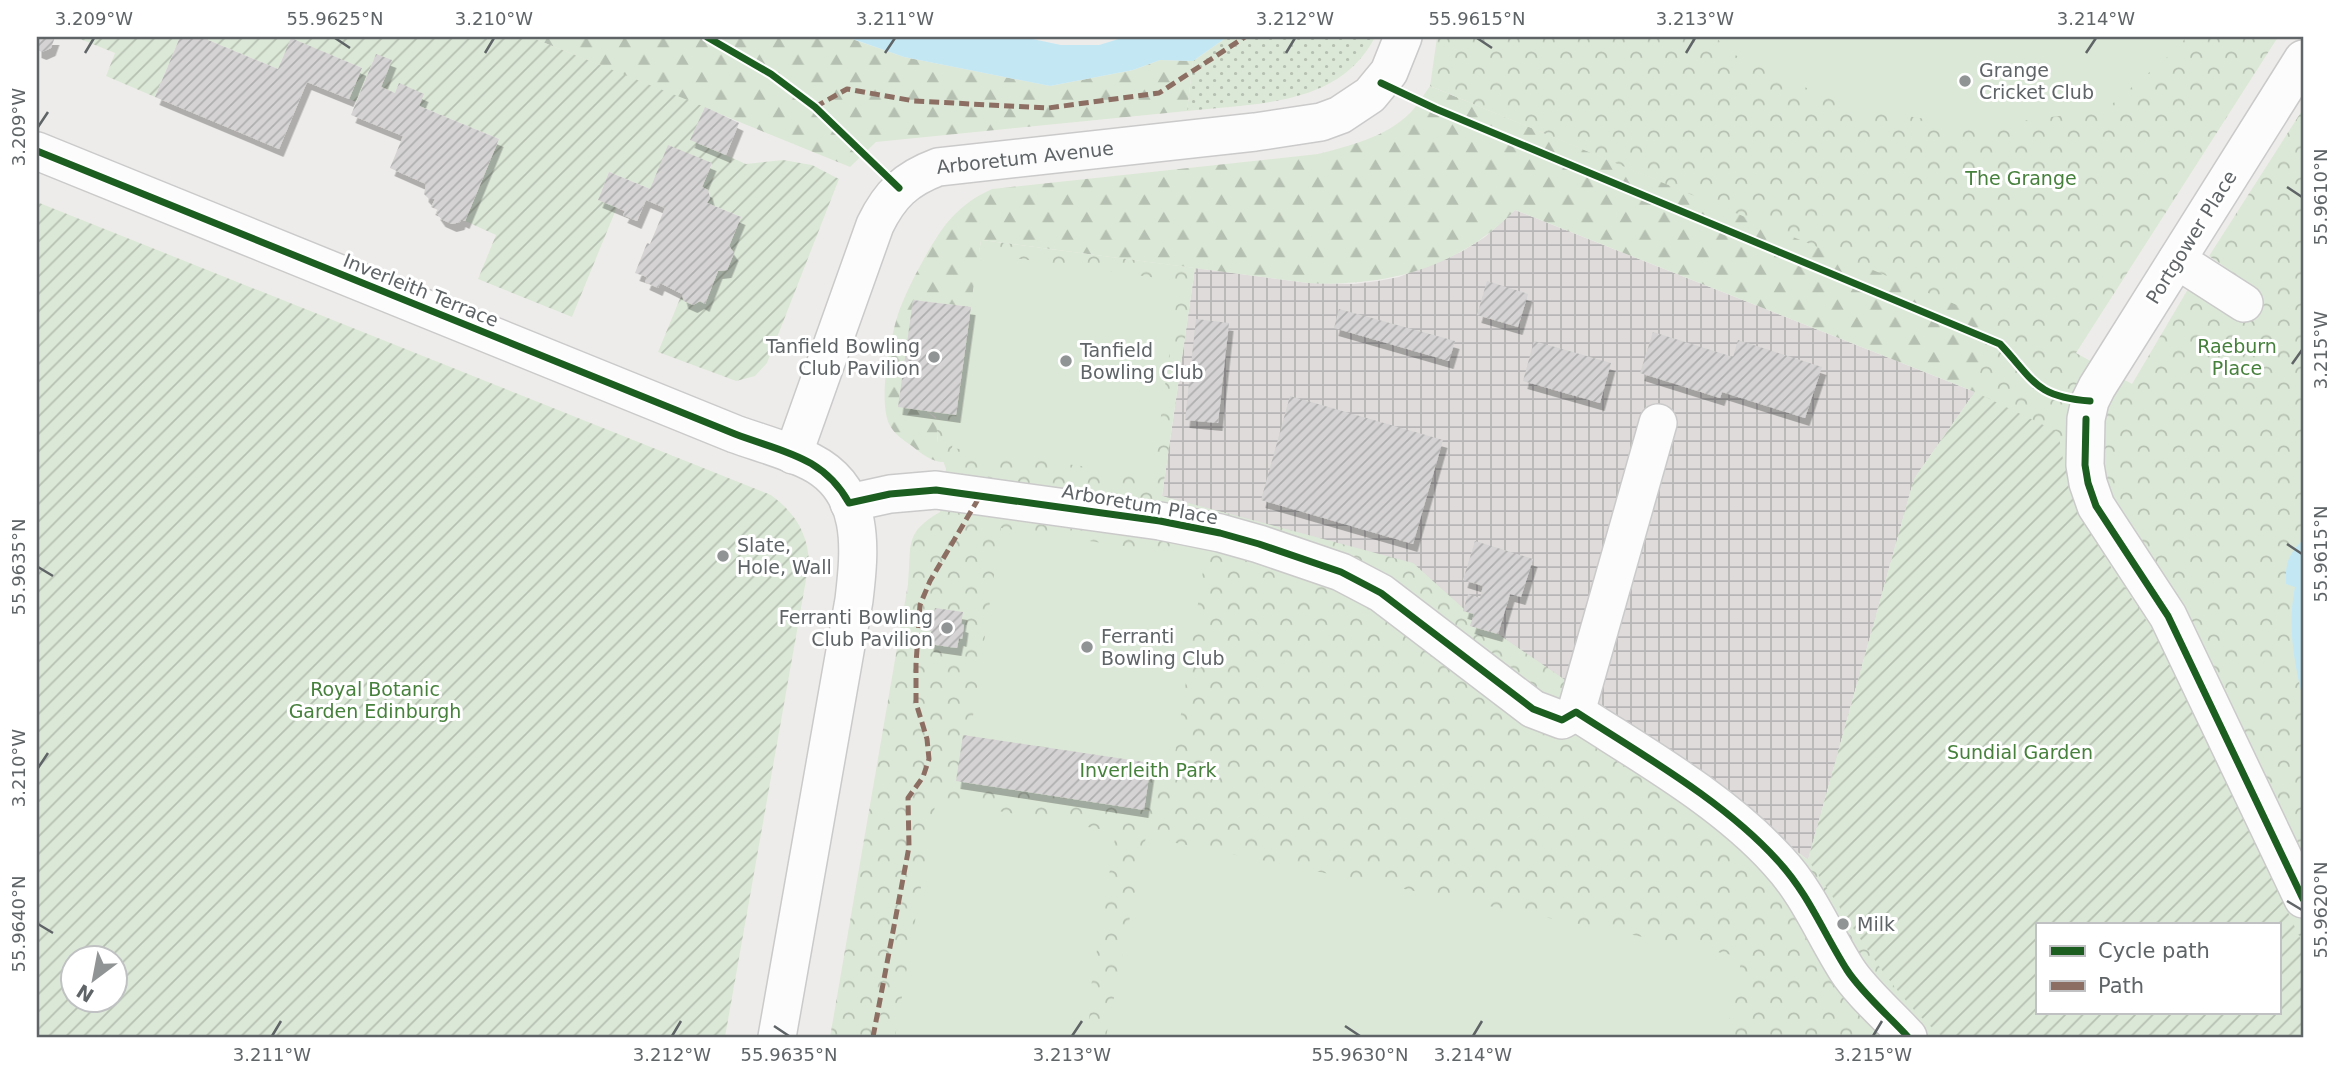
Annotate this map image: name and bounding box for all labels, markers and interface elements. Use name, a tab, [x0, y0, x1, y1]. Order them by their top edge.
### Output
text: 3.209°W	[55, 8, 133, 29]
text: 55.9625°N	[287, 8, 383, 29]
text: 3.210°W	[455, 8, 533, 29]
text: 3.211°W	[856, 8, 934, 29]
text: 3.212°W	[1256, 8, 1334, 29]
text: 55.9615°N	[1429, 8, 1525, 29]
text: 3.213°W	[1656, 8, 1734, 29]
text: 3.214°W	[2057, 8, 2135, 29]
place label: Grange Cricket Club	[1979, 59, 2094, 103]
marker: Grange Cricket Club	[1957, 73, 1973, 89]
text: 3.209°W	[8, 88, 29, 166]
street label: Arboretum Avenue	[935, 137, 1115, 178]
text: 55.9610°N	[2310, 149, 2331, 245]
street label: Portgower Place	[2141, 166, 2241, 308]
park label: The Grange	[1964, 167, 2077, 189]
street label: Inverleith Terrace	[340, 249, 502, 331]
text: 3.215°W	[2310, 311, 2331, 389]
place label: Tanfield Bowling Club Pavilion	[765, 335, 920, 379]
park label: Raeburn Place	[2197, 335, 2277, 379]
place label: Tanfield Bowling Club	[1079, 339, 1204, 383]
marker: Tanfield Bowling Club Pavilion	[926, 349, 942, 365]
marker: Tanfield Bowling Club	[1058, 353, 1074, 369]
street label: Arboretum Place	[1060, 479, 1220, 529]
text: 55.9615°N	[2310, 506, 2331, 602]
text: 55.9635°N	[8, 519, 29, 615]
place label: Slate, Hole, Wall	[737, 534, 832, 578]
marker: Slate, Hole, Wall	[715, 548, 731, 564]
place label: Ferranti Bowling Club Pavilion	[779, 606, 933, 650]
marker: Ferranti Bowling Club Pavilion	[939, 620, 955, 636]
place label: Ferranti Bowling Club	[1101, 625, 1225, 669]
marker: Ferranti Bowling Club	[1079, 639, 1095, 655]
park label: Royal Botanic Garden Edinburgh	[289, 678, 461, 722]
text: 3.210°W	[8, 729, 29, 807]
park label: Sundial Garden	[1947, 741, 2093, 763]
park label: Inverleith Park	[1079, 759, 1217, 781]
text: 55.9620°N	[2310, 862, 2331, 958]
text: 55.9640°N	[8, 876, 29, 972]
place label: Milk	[1857, 913, 1895, 935]
marker: Milk	[1835, 916, 1851, 932]
legend	[2036, 923, 2280, 1014]
text: Cycle path	[2098, 939, 2210, 963]
north arrow	[60, 944, 130, 1014]
text: Path	[2098, 974, 2144, 998]
text: N	[72, 980, 98, 1007]
text: 3.211°W	[233, 1044, 311, 1065]
text: 3.212°W	[633, 1044, 711, 1065]
text: 55.9635°N	[741, 1044, 837, 1065]
text: 3.213°W	[1033, 1044, 1111, 1065]
text: 55.9630°N	[1312, 1044, 1408, 1065]
text: 3.214°W	[1434, 1044, 1512, 1065]
text: 3.215°W	[1834, 1044, 1912, 1065]

